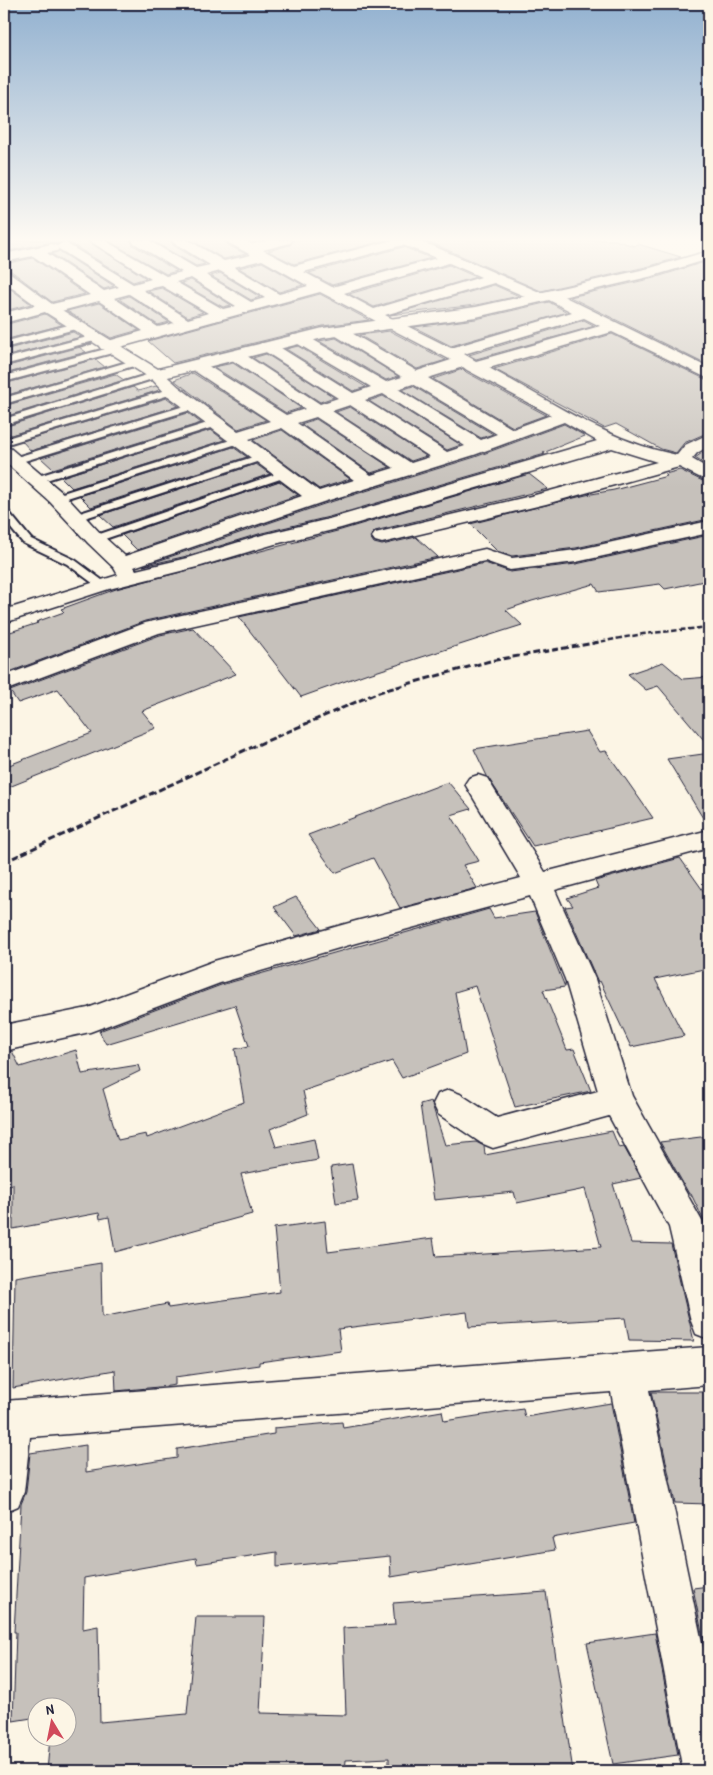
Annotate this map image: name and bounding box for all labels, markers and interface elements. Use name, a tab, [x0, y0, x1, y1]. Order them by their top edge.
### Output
north arrow	[28, 1698, 78, 1748]
text: N	[44, 1699, 56, 1719]

